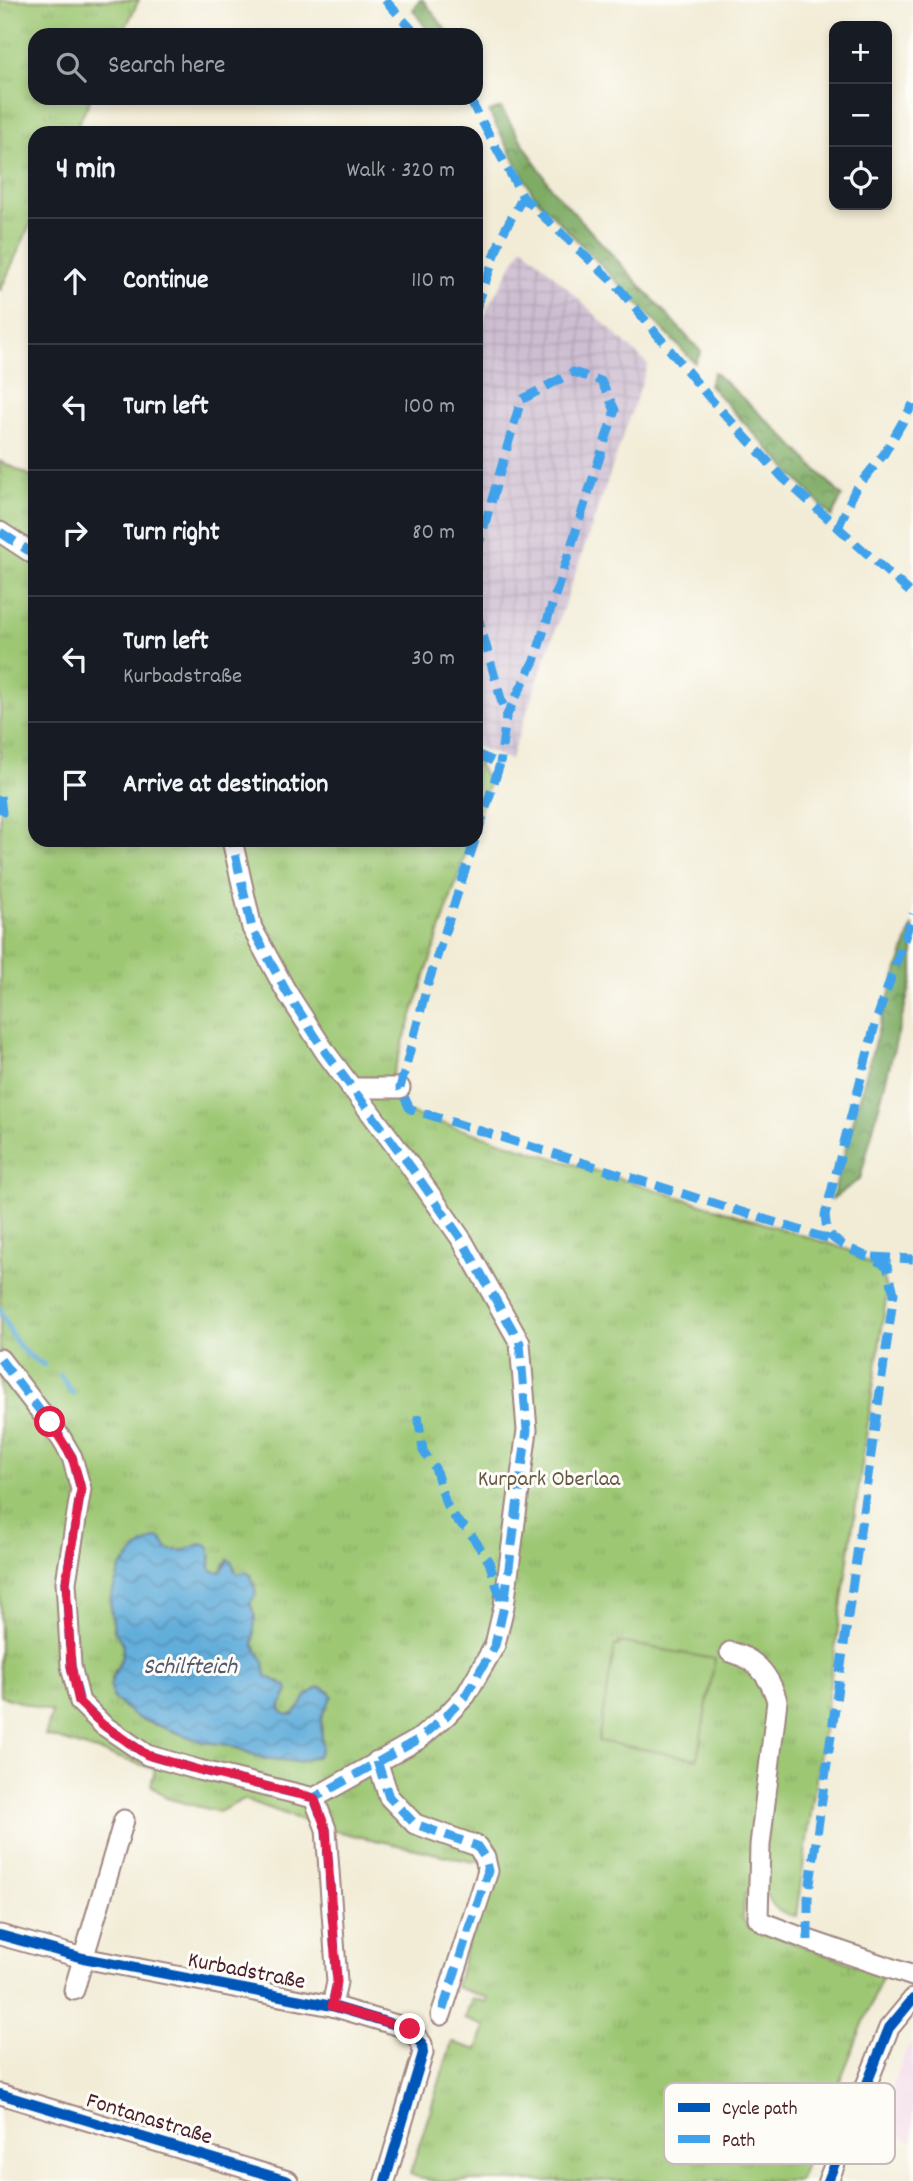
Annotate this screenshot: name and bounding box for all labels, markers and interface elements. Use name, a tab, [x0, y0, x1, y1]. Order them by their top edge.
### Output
map controls	[829, 21, 892, 210]
button: +	[829, 21, 892, 84]
search box	[28, 28, 483, 105]
icon: search	[52, 48, 90, 86]
text: Search here	[108, 48, 226, 85]
button: −	[829, 84, 892, 147]
button: locate	[829, 147, 892, 210]
text: 4 min	[56, 150, 115, 193]
text: Walk · 320 m	[346, 155, 455, 188]
icon: ahead	[56, 262, 94, 300]
text: Continue	[123, 263, 208, 300]
text: 110 m	[411, 265, 455, 298]
icon: left	[56, 388, 94, 426]
text: Turn left	[123, 389, 209, 426]
text: 100 m	[404, 391, 455, 424]
icon: right	[56, 514, 94, 552]
text: Turn right	[123, 515, 220, 552]
text: 80 m	[412, 517, 455, 550]
text: Turn left	[123, 624, 209, 661]
icon: left	[56, 640, 94, 678]
text: 30 m	[411, 643, 455, 676]
text: Kurbadstraße	[123, 661, 242, 694]
icon: arrive	[56, 766, 94, 804]
text: Arrive at destination	[123, 767, 328, 804]
route start	[34, 1406, 65, 1437]
park label: Kurpark Oberlaa	[478, 1464, 621, 1497]
water label: Schilfteich	[143, 1651, 238, 1685]
street label: Kurbadstraße	[185, 1945, 308, 2000]
route end	[394, 2013, 425, 2044]
legend	[664, 2083, 895, 2164]
street label: Fontanastraße	[82, 2086, 216, 2155]
text: Cycle path	[722, 2097, 797, 2124]
text: Path	[722, 2129, 755, 2156]

